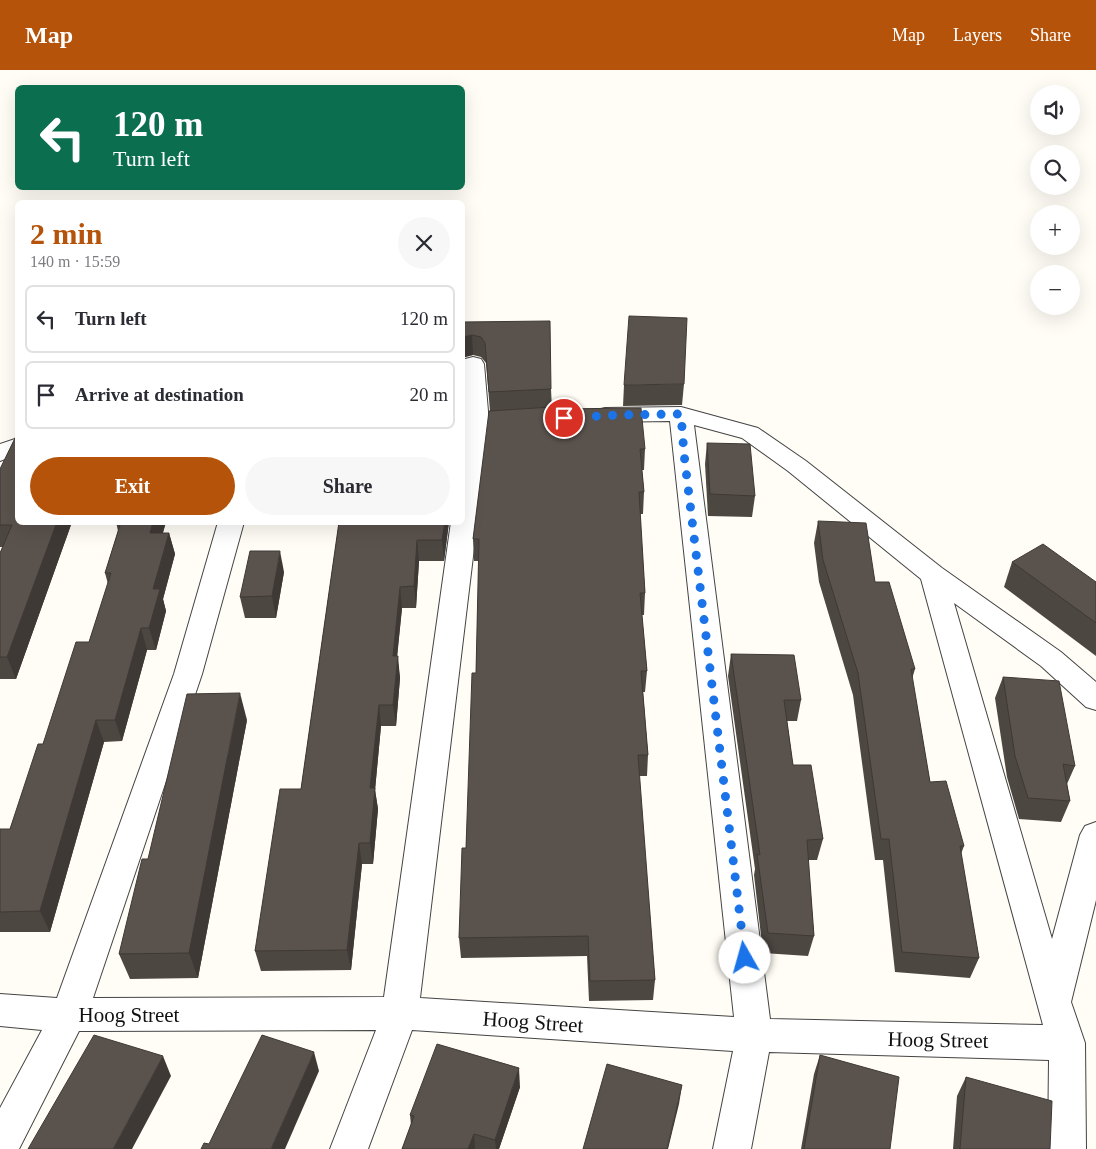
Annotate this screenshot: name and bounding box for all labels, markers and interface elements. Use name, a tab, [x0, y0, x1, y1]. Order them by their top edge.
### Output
text: Map	[25, 22, 73, 48]
text: Map	[892, 25, 925, 45]
text: Layers	[953, 25, 1002, 45]
text: Share	[1030, 25, 1071, 45]
map controls	[1030, 85, 1080, 315]
button: sound	[1030, 85, 1080, 135]
icon: left	[30, 105, 95, 170]
text: 120 m	[113, 105, 203, 144]
button: search	[1030, 145, 1080, 195]
text: Turn left	[113, 146, 190, 171]
button: +	[1030, 205, 1080, 255]
text: 2 min	[30, 217, 103, 250]
button: close	[398, 217, 450, 269]
text: 140 m · 15:59	[30, 253, 120, 270]
button: −	[1030, 265, 1080, 315]
icon: left	[32, 305, 60, 333]
text: Turn left	[75, 308, 147, 329]
text: 120 m	[400, 308, 448, 329]
icon: arrive	[32, 381, 60, 409]
text: Arrive at destination	[75, 384, 244, 405]
text: 20 m	[409, 384, 448, 405]
pin	[543, 397, 585, 439]
icon: arrive	[550, 404, 578, 432]
button: Exit	[30, 457, 235, 515]
button: Share	[245, 457, 450, 515]
position arrow	[718, 931, 770, 983]
street label: Hoog Street	[79, 1003, 180, 1027]
street label: Hoog Street	[482, 1007, 584, 1038]
street label: Hoog Street	[887, 1027, 989, 1053]

